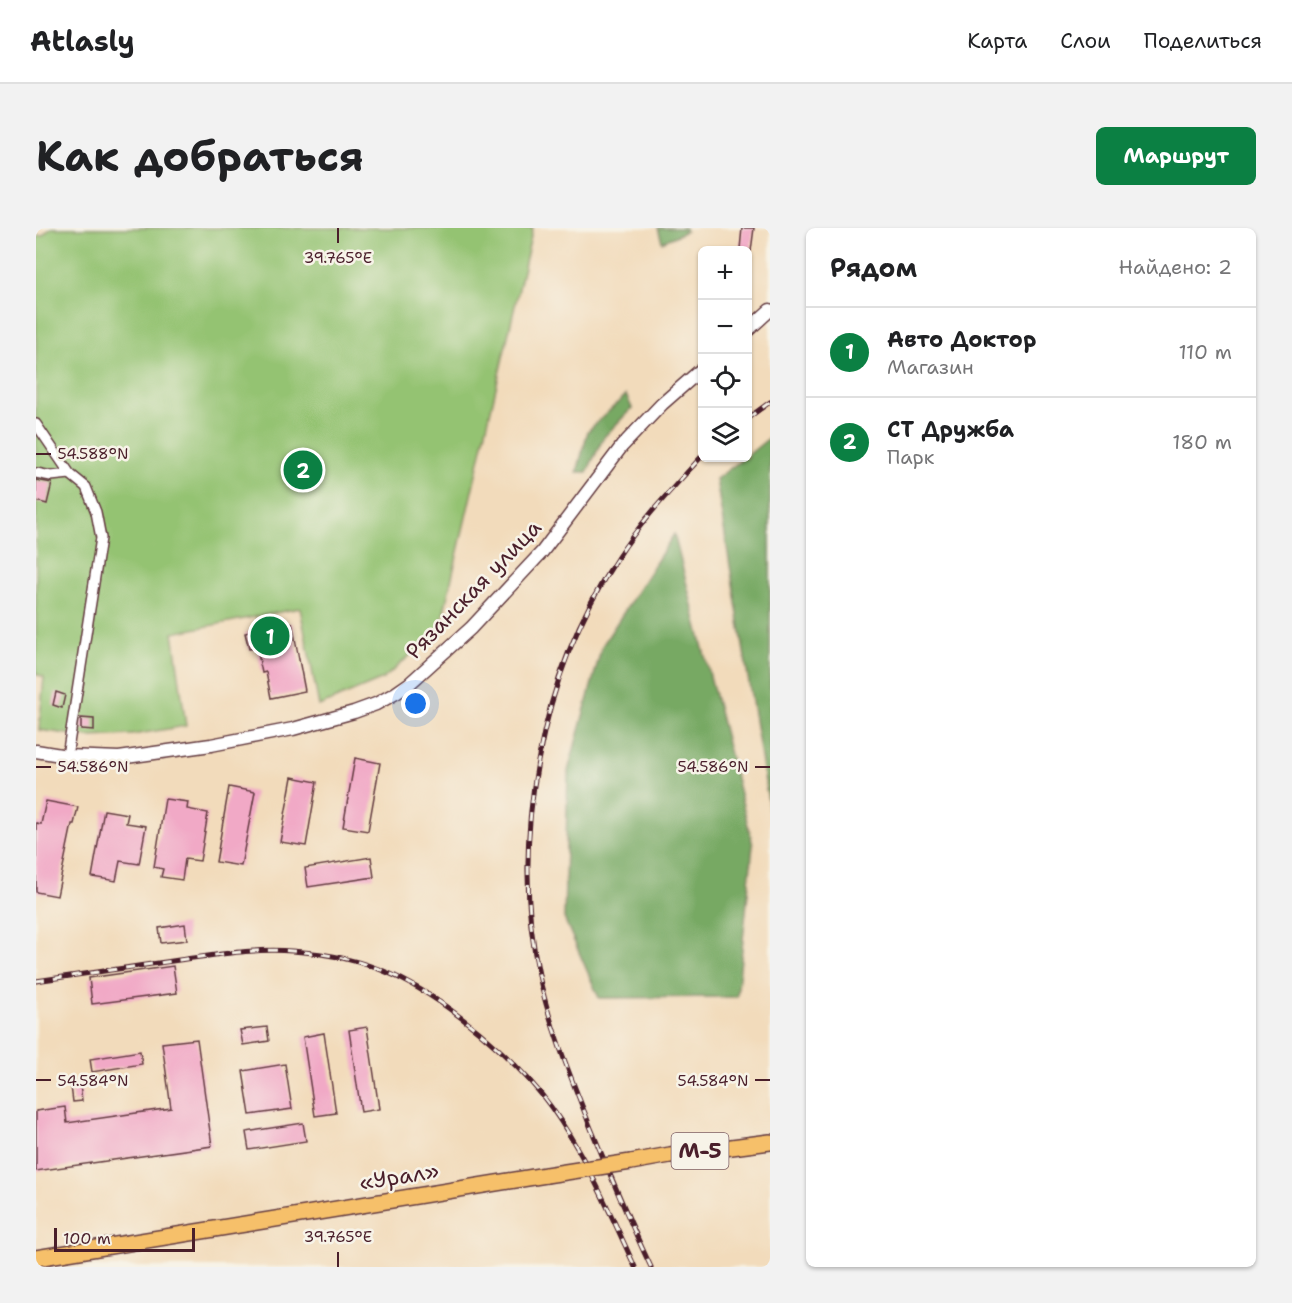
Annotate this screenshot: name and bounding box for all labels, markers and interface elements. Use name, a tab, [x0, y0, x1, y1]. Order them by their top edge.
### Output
text: Atlasly	[30, 22, 135, 60]
text: Карта	[967, 27, 1027, 55]
text: Слои	[1060, 27, 1111, 55]
text: Поделиться	[1144, 27, 1262, 55]
button: Маршрут	[1096, 127, 1256, 185]
text: Как добраться	[36, 128, 364, 184]
map controls	[698, 246, 752, 462]
button: +	[698, 246, 752, 300]
text: 39.765°E	[304, 248, 372, 268]
text: Рядом	[830, 250, 917, 285]
text: Найдено: 2	[1119, 254, 1232, 280]
button: −	[698, 300, 752, 354]
text: Авто Доктор	[887, 325, 1036, 354]
text: 1	[845, 339, 854, 365]
text: 110 m	[1178, 339, 1232, 365]
button: locate	[698, 354, 752, 408]
text: Магазин	[887, 354, 974, 380]
button: layers	[698, 408, 752, 462]
text: СТ Дружба	[887, 415, 1014, 444]
text: 2	[843, 429, 857, 455]
text: 180 m	[1172, 429, 1232, 455]
text: 54.588°N	[57, 444, 129, 464]
text: Парк	[887, 444, 934, 470]
pin: 2	[284, 448, 322, 492]
street label: Рязанская улица	[399, 513, 548, 665]
pin: 1	[250, 614, 290, 658]
your location	[401, 689, 430, 718]
text: 54.586°N	[57, 757, 129, 777]
text: 54.586°N	[677, 757, 749, 777]
text: 54.584°N	[58, 1071, 128, 1091]
text: 54.584°N	[678, 1071, 748, 1091]
road number: М-5	[672, 1133, 728, 1169]
street label: «Урал»	[357, 1156, 441, 1197]
scale bar	[54, 1225, 195, 1252]
text: 39.765°E	[304, 1227, 372, 1247]
text: 100 m	[63, 1228, 111, 1249]

